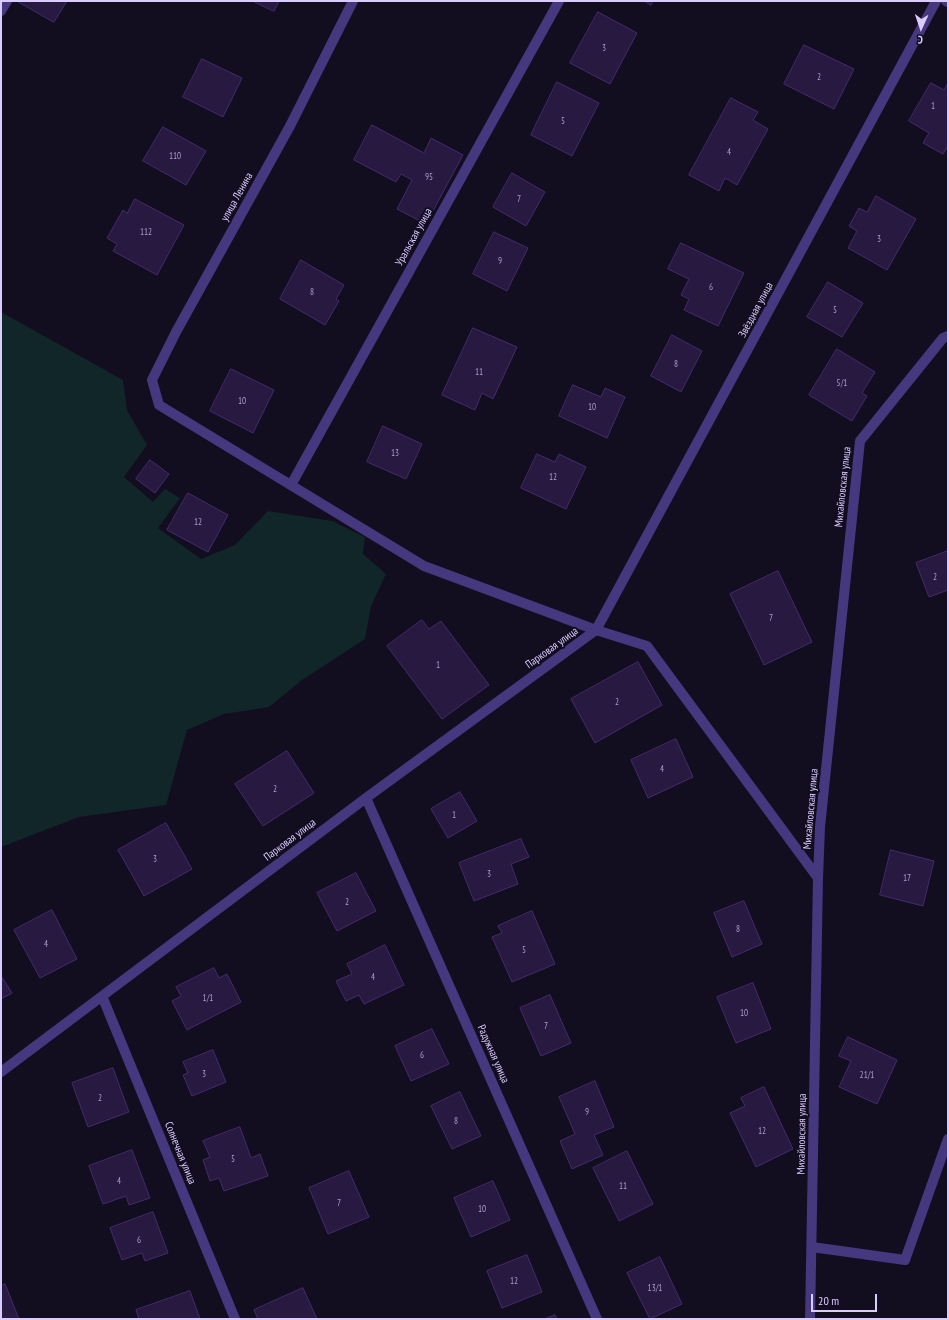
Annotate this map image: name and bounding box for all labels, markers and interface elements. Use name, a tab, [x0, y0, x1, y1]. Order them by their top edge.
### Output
north arrow	[901, 8, 941, 48]
text: С	[917, 33, 923, 47]
house number: 3	[602, 43, 606, 53]
house number: 2	[817, 72, 821, 82]
house number: 1	[931, 101, 935, 111]
house number: 5	[561, 116, 565, 126]
house number: 4	[727, 147, 731, 157]
house number: 110	[169, 151, 181, 161]
street label: улица Ленина	[218, 170, 256, 224]
house number: 95	[425, 172, 433, 182]
house number: 7	[517, 194, 521, 204]
street label: Уральская улица	[393, 206, 435, 268]
house number: 112	[140, 227, 152, 237]
house number: 3	[877, 234, 881, 244]
house number: 9	[498, 256, 502, 266]
street label: Звёздная улица	[736, 280, 776, 340]
house number: 6	[709, 282, 713, 292]
house number: 8	[310, 287, 314, 297]
house number: 5	[833, 305, 837, 315]
house number: 8	[674, 359, 678, 369]
house number: 11	[475, 367, 483, 377]
house number: 5/1	[837, 378, 847, 388]
house number: 10	[238, 396, 246, 406]
house number: 10	[588, 402, 596, 412]
street label: Михайловская улица	[832, 446, 854, 528]
house number: 13	[391, 448, 399, 458]
house number: 12	[549, 472, 557, 482]
house number: 12	[194, 517, 202, 527]
house number: 2	[933, 572, 937, 582]
house number: 7	[769, 613, 773, 623]
street label: Парковая улица	[523, 624, 581, 672]
house number: 1	[436, 660, 440, 670]
house number: 2	[615, 697, 619, 707]
house number: 4	[660, 764, 664, 774]
street label: Михайловская улица	[801, 768, 821, 850]
house number: 2	[273, 784, 277, 794]
house number: 1	[452, 810, 456, 820]
street label: Парковая улица	[261, 816, 319, 864]
house number: 3	[153, 854, 157, 864]
house number: 3	[487, 869, 491, 879]
house number: 17	[903, 873, 911, 883]
house number: 2	[345, 897, 349, 907]
house number: 8	[736, 924, 740, 934]
house number: 4	[44, 939, 48, 949]
house number: 5	[522, 945, 526, 955]
house number: 4	[371, 972, 375, 982]
house number: 1/1	[203, 993, 213, 1003]
house number: 10	[740, 1008, 748, 1018]
house number: 7	[544, 1021, 548, 1031]
street label: Радужная улица	[474, 1023, 512, 1085]
house number: 6	[420, 1050, 424, 1060]
house number: 3	[202, 1069, 206, 1079]
house number: 21/1	[860, 1070, 874, 1080]
house number: 2	[98, 1093, 102, 1103]
street label: Михайловская улица	[795, 1093, 809, 1175]
house number: 9	[585, 1107, 589, 1117]
house number: 8	[454, 1116, 458, 1126]
street label: Солнечная улица	[162, 1120, 198, 1186]
house number: 12	[758, 1126, 766, 1136]
house number: 5	[231, 1154, 235, 1164]
house number: 4	[117, 1176, 121, 1186]
house number: 11	[619, 1181, 627, 1191]
house number: 7	[337, 1198, 341, 1208]
house number: 10	[478, 1204, 486, 1214]
house number: 6	[137, 1235, 141, 1245]
house number: 12	[510, 1276, 518, 1286]
house number: 13/1	[648, 1283, 662, 1293]
scale bar	[813, 1286, 879, 1312]
text: 20 m	[818, 1293, 839, 1308]

